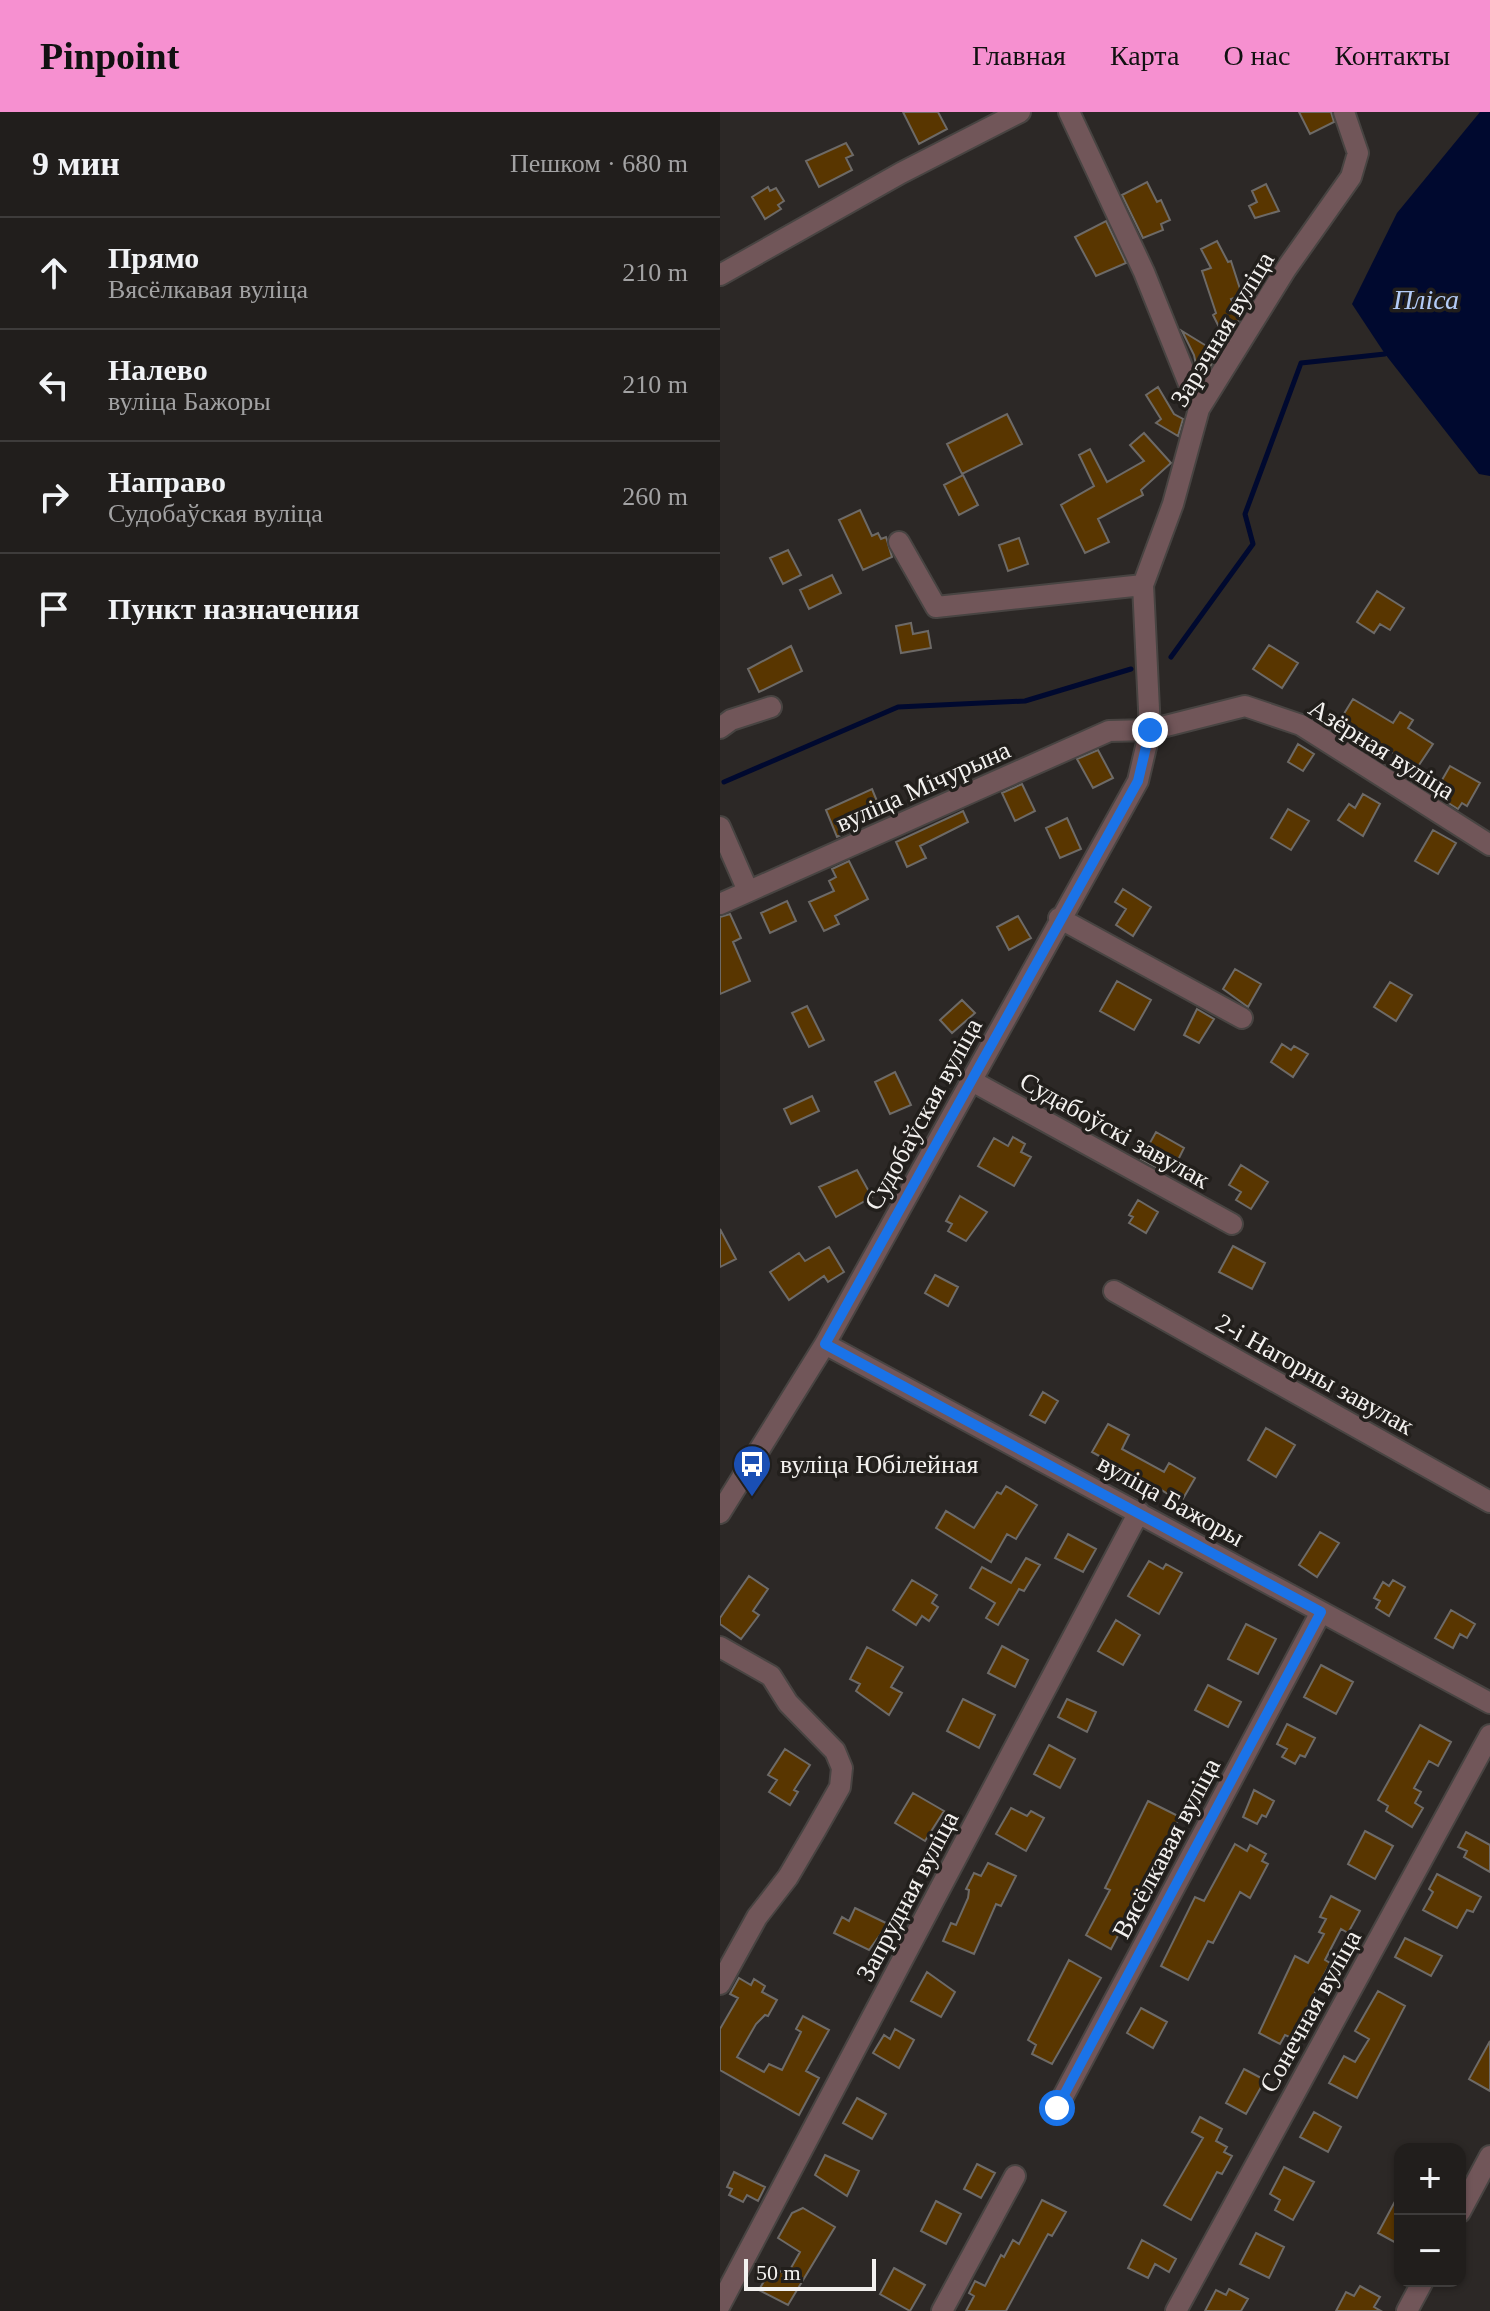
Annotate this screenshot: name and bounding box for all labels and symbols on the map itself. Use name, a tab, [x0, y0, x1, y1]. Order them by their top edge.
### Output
street label: Зарэчная вуліца	[1165, 246, 1280, 412]
water label: Пліса	[1392, 284, 1459, 315]
street label: Азёрная вуліца	[1303, 693, 1460, 806]
route end	[1132, 712, 1168, 748]
street label: вуліца Мічурына	[832, 735, 1015, 838]
street label: Судобаўская вуліца	[859, 1013, 988, 1215]
street label: Судабоўскі завулак	[1015, 1066, 1215, 1195]
street label: 2-і Нагорны завулак	[1211, 1308, 1419, 1441]
bus stop icon: вуліца Юбілейная	[731, 1443, 773, 1498]
street label: вуліца Бажоры	[1093, 1448, 1249, 1553]
place label: вуліца Юбілейная	[780, 1450, 978, 1479]
street label: Вясёлкавая вуліца	[1107, 1753, 1226, 1943]
street label: Запрудная вуліца	[850, 1806, 965, 1986]
street label: Сонечная вуліца	[1254, 1925, 1367, 2097]
route start	[1039, 2090, 1075, 2126]
scale bar	[744, 2255, 876, 2291]

